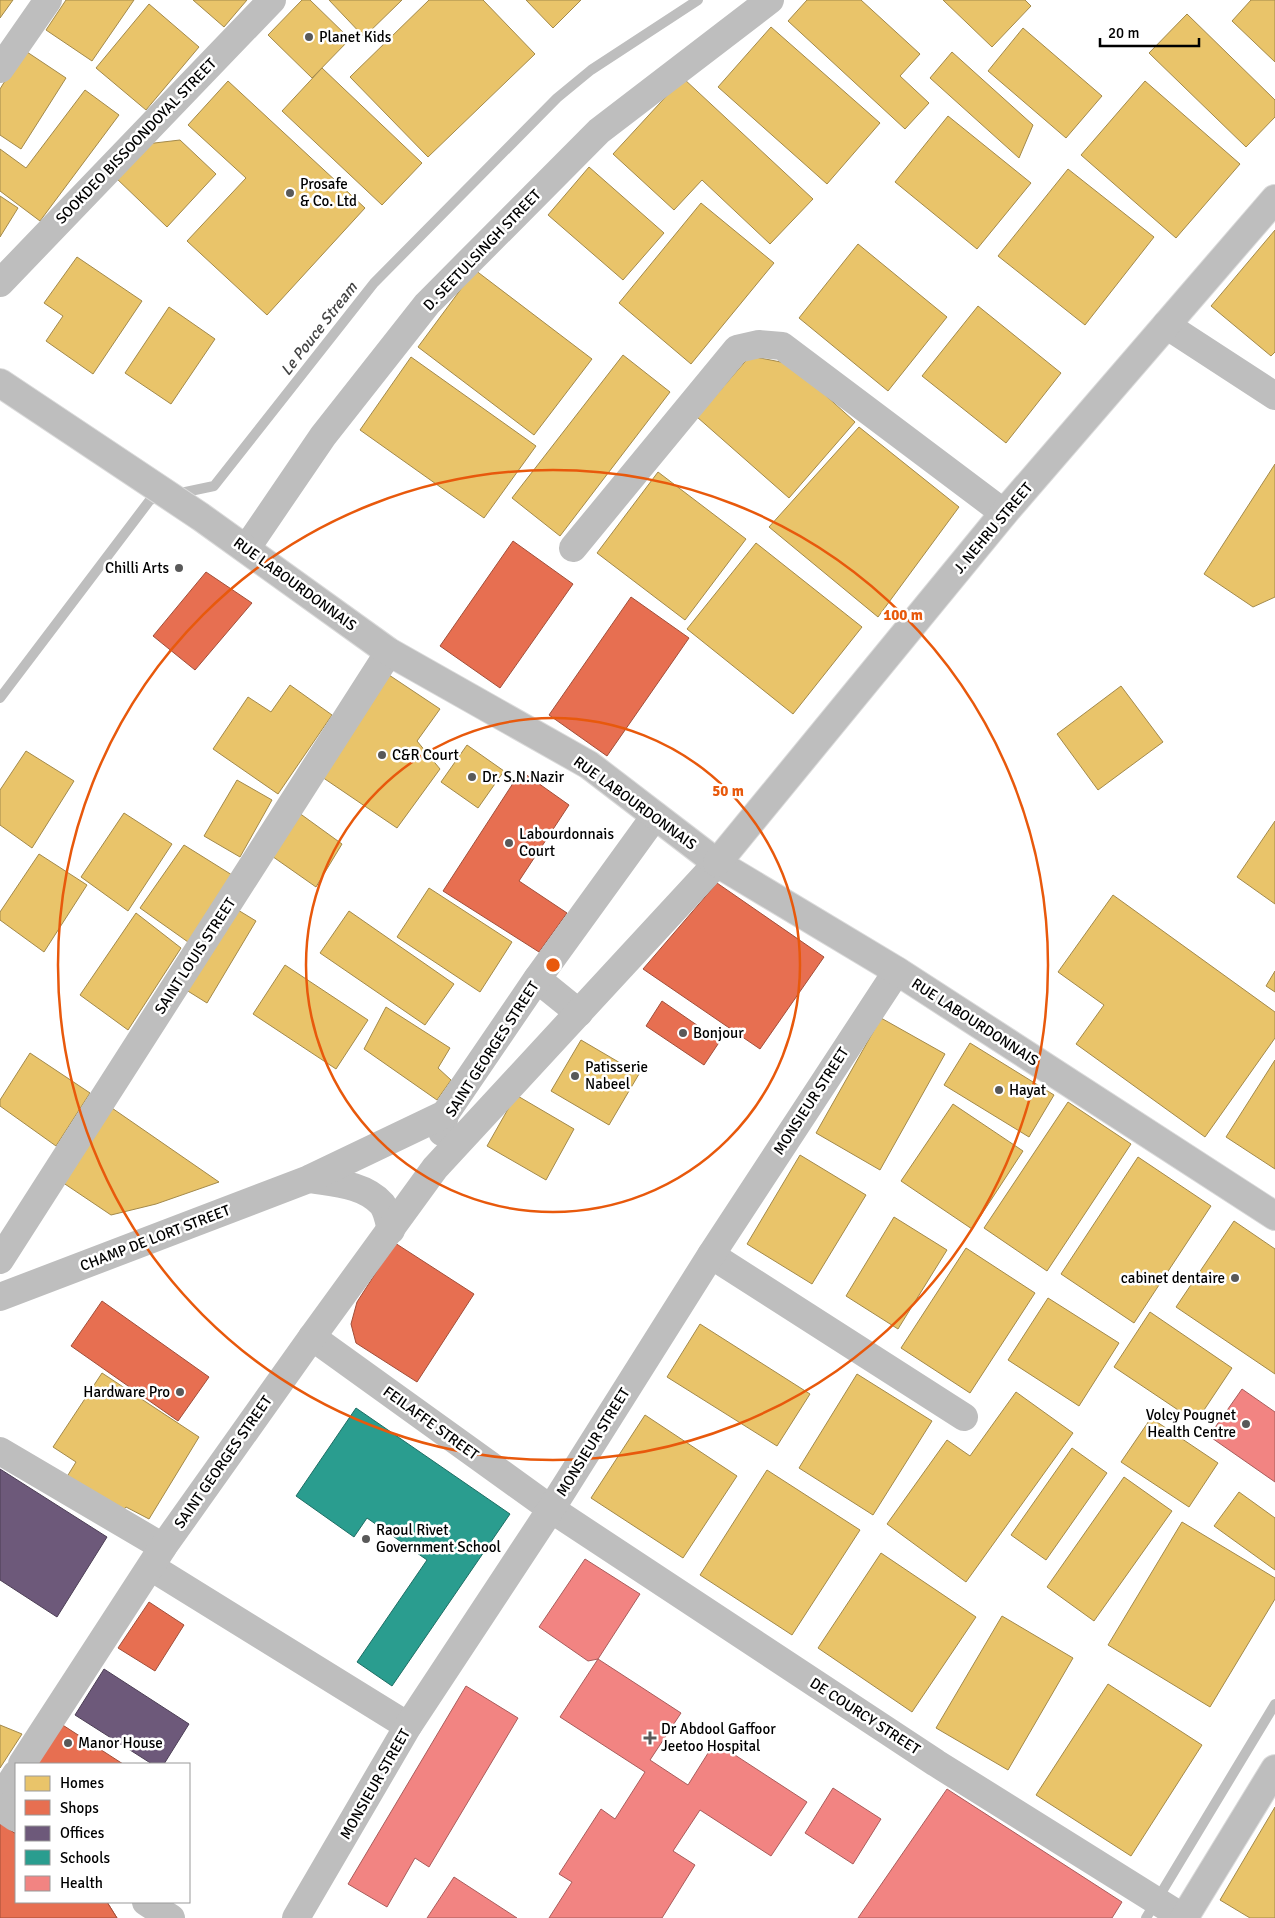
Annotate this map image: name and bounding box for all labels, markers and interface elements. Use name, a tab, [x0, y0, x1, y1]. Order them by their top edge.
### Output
scale bar	[1100, 15, 1199, 47]
text: 20 m	[1108, 24, 1139, 42]
place label: Planet Kids	[319, 28, 392, 46]
marker: Planet Kids	[303, 31, 315, 43]
street label: SOOKDEO BISSOONDOYAL STREET	[52, 54, 220, 228]
place label: Prosafe & Co. Ltd	[300, 175, 357, 210]
street label: D. SEETULSINGH STREET	[419, 185, 545, 314]
marker: Prosafe & Co. Ltd	[284, 187, 296, 199]
water label: Le Pouce Stream	[276, 277, 362, 380]
street label: J. NEHRU STREET	[950, 478, 1037, 577]
street label: RUE LABOURDONNAIS	[230, 533, 360, 635]
place label: Chilli Arts	[105, 559, 169, 577]
marker: Chilli Arts	[173, 562, 185, 574]
text: 100 m	[883, 606, 923, 624]
place label: C&R Court	[392, 746, 459, 764]
marker: C&R Court	[376, 749, 388, 761]
street label: RUE LABOURDONNAIS	[570, 752, 700, 854]
place label: Dr. S.N.Nazir	[482, 768, 564, 786]
marker: Dr. S.N.Nazir	[466, 771, 478, 783]
text: 50 m	[712, 782, 744, 800]
place label: Labourdonnais Court	[519, 825, 614, 860]
marker: Labourdonnais Court	[503, 837, 515, 849]
street label: SAINT LOUIS STREET	[151, 894, 240, 1017]
centre of rings	[544, 956, 562, 974]
street label: RUE LABOURDONNAIS	[908, 974, 1042, 1070]
street label: SAINT GEORGES STREET	[441, 977, 543, 1120]
place label: Bonjour	[693, 1024, 744, 1042]
marker: Bonjour	[677, 1027, 689, 1039]
street label: MONSIEUR STREET	[770, 1043, 853, 1158]
place label: Patisserie Nabeel	[585, 1058, 648, 1093]
marker: Patisserie Nabeel	[569, 1070, 581, 1082]
place label: Hayat	[1009, 1081, 1046, 1099]
marker: Hayat	[993, 1084, 1005, 1096]
street label: CHAMP DE LORT STREET	[77, 1201, 233, 1275]
place label: cabinet dentaire	[1121, 1269, 1225, 1287]
marker: cabinet dentaire	[1229, 1272, 1241, 1284]
street label: FEILAFFE STREET	[380, 1382, 483, 1464]
place label: Hardware Pro	[83, 1383, 170, 1401]
street label: MONSIEUR STREET	[552, 1384, 634, 1500]
marker: Hardware Pro	[174, 1386, 186, 1398]
street label: SAINT GEORGES STREET	[170, 1392, 276, 1532]
place label: Volcy Pougnet Health Centre	[1146, 1406, 1236, 1441]
marker: Volcy Pougnet Health Centre	[1240, 1418, 1252, 1430]
place label: Raoul Rivet Government School	[376, 1521, 501, 1556]
marker: Raoul Rivet Government School	[360, 1533, 372, 1545]
street label: DE COURCY STREET	[807, 1674, 924, 1759]
place label: Dr Abdool Gaffoor Jeetoo Hospital	[661, 1720, 776, 1755]
street label: MONSIEUR STREET	[336, 1725, 414, 1842]
marker: Dr Abdool Gaffoor Jeetoo Hospital	[643, 1731, 657, 1745]
place label: Manor House	[78, 1734, 163, 1752]
marker: Manor House	[62, 1737, 74, 1749]
legend	[15, 1763, 190, 1903]
text: Homes	[60, 1774, 104, 1792]
text: Shops	[60, 1799, 99, 1817]
text: Offices	[60, 1824, 105, 1842]
text: Schools	[60, 1849, 111, 1867]
text: Health	[60, 1874, 103, 1892]

